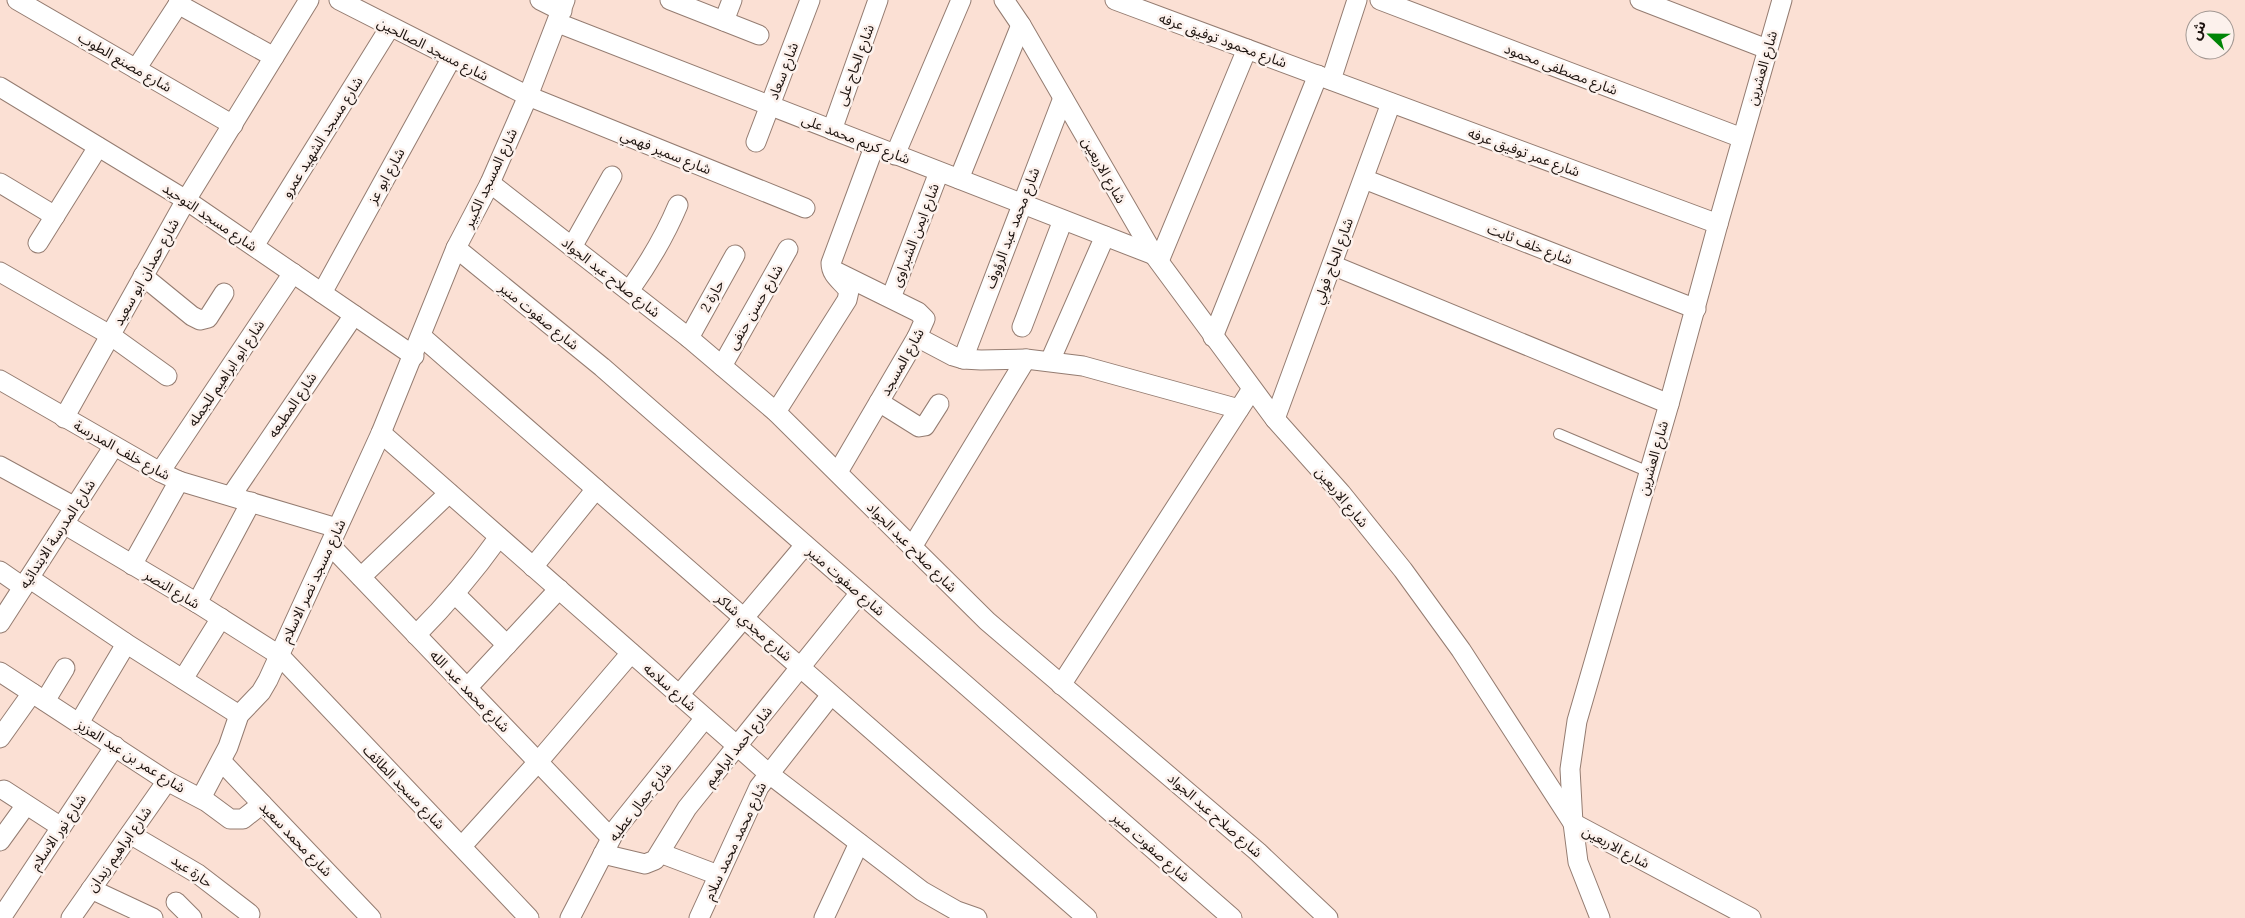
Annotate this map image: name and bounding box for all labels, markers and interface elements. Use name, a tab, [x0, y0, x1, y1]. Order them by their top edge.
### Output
street label: شارع محمود توفيق عرفه	[1156, 8, 1289, 73]
north arrow	[2185, 10, 2235, 60]
street label: شارع مسجد الصالحين	[373, 13, 492, 87]
text: ش	[2186, 18, 2210, 42]
street label: شارع الحاج على	[832, 22, 880, 109]
street label: شارع مصنع الطوب	[74, 28, 175, 98]
street label: شارع العشرين	[1743, 29, 1783, 108]
street label: شارع مصطفى محمود	[1501, 39, 1620, 101]
street label: شارع سعاد	[764, 40, 804, 103]
street label: شارع مسجد الشهيد عمرو	[277, 73, 368, 202]
street label: شارع كريم محمد على	[799, 110, 913, 170]
street label: شارع عمر توفيق عرفه	[1465, 123, 1582, 182]
street label: شارع المسجد الكبير	[459, 125, 523, 232]
street label: شارع سمير فهمي	[617, 126, 714, 180]
street label: شارع الاربعين	[1076, 134, 1130, 207]
street label: شارع ابو عز	[363, 145, 410, 209]
street label: شارع محمد عبد الرؤوف	[981, 165, 1045, 292]
street label: شارع مسجد التوحيد	[158, 179, 261, 257]
street label: شارع ايمن الشبراوى	[887, 181, 945, 290]
street label: شارع حمدان ابو سعيد	[109, 215, 185, 330]
street label: شارع الحاج فولي	[1309, 215, 1359, 307]
street label: شارع خلف ثابت	[1484, 220, 1575, 270]
street label: شارع صلاح عبد الجواد	[557, 233, 664, 323]
street label: شارع حسن حنفى	[723, 261, 788, 354]
street label: حارة 2	[696, 277, 728, 315]
street label: شارع صفوت منير	[493, 278, 583, 355]
street label: شارع ابو ابراهيم للجمله	[184, 316, 270, 431]
street label: شارع المسجد	[876, 325, 930, 400]
street label: شارع المطبعه	[264, 369, 322, 442]
street label: شارع خلف المدرسة	[70, 416, 173, 486]
street label: شارع العشرين	[1634, 419, 1674, 498]
street label: شارع الاربعين	[1310, 463, 1373, 532]
street label: شارع المدرسة الابتدائيه	[15, 476, 101, 593]
street label: شارع صلاح عبد الجواد	[862, 498, 961, 597]
street label: شارع مسجد نصر الاسلام	[276, 516, 351, 646]
street label: شارع صفوت منير	[801, 542, 889, 621]
street label: شارع النصر	[139, 565, 203, 614]
street label: شارع مجدي شاكر	[710, 588, 796, 667]
street label: شارع محمد عبد الله	[425, 646, 514, 737]
street label: شارع سلامه	[638, 659, 700, 716]
street label: شارع احمد ابراهيم	[700, 702, 778, 791]
street label: شارع عمر بن عبد العزيز	[71, 715, 189, 798]
street label: شارع مسجد الطائف	[358, 741, 449, 834]
street label: شارع جمال عطيه	[605, 759, 677, 846]
street label: شارع صلاح عبد الجواد	[1162, 769, 1266, 863]
street label: شارع محمد محمد سلام	[700, 779, 772, 904]
street label: شارع نور الاسلام	[26, 791, 92, 875]
street label: شارع محمد سعيد	[254, 798, 336, 882]
street label: شارع ابراهيم زيدان	[83, 803, 157, 897]
street label: شارع صفوت منير	[1106, 808, 1194, 887]
street label: شارع الاربعين	[1578, 822, 1653, 874]
street label: حارة عيد	[168, 851, 216, 891]

